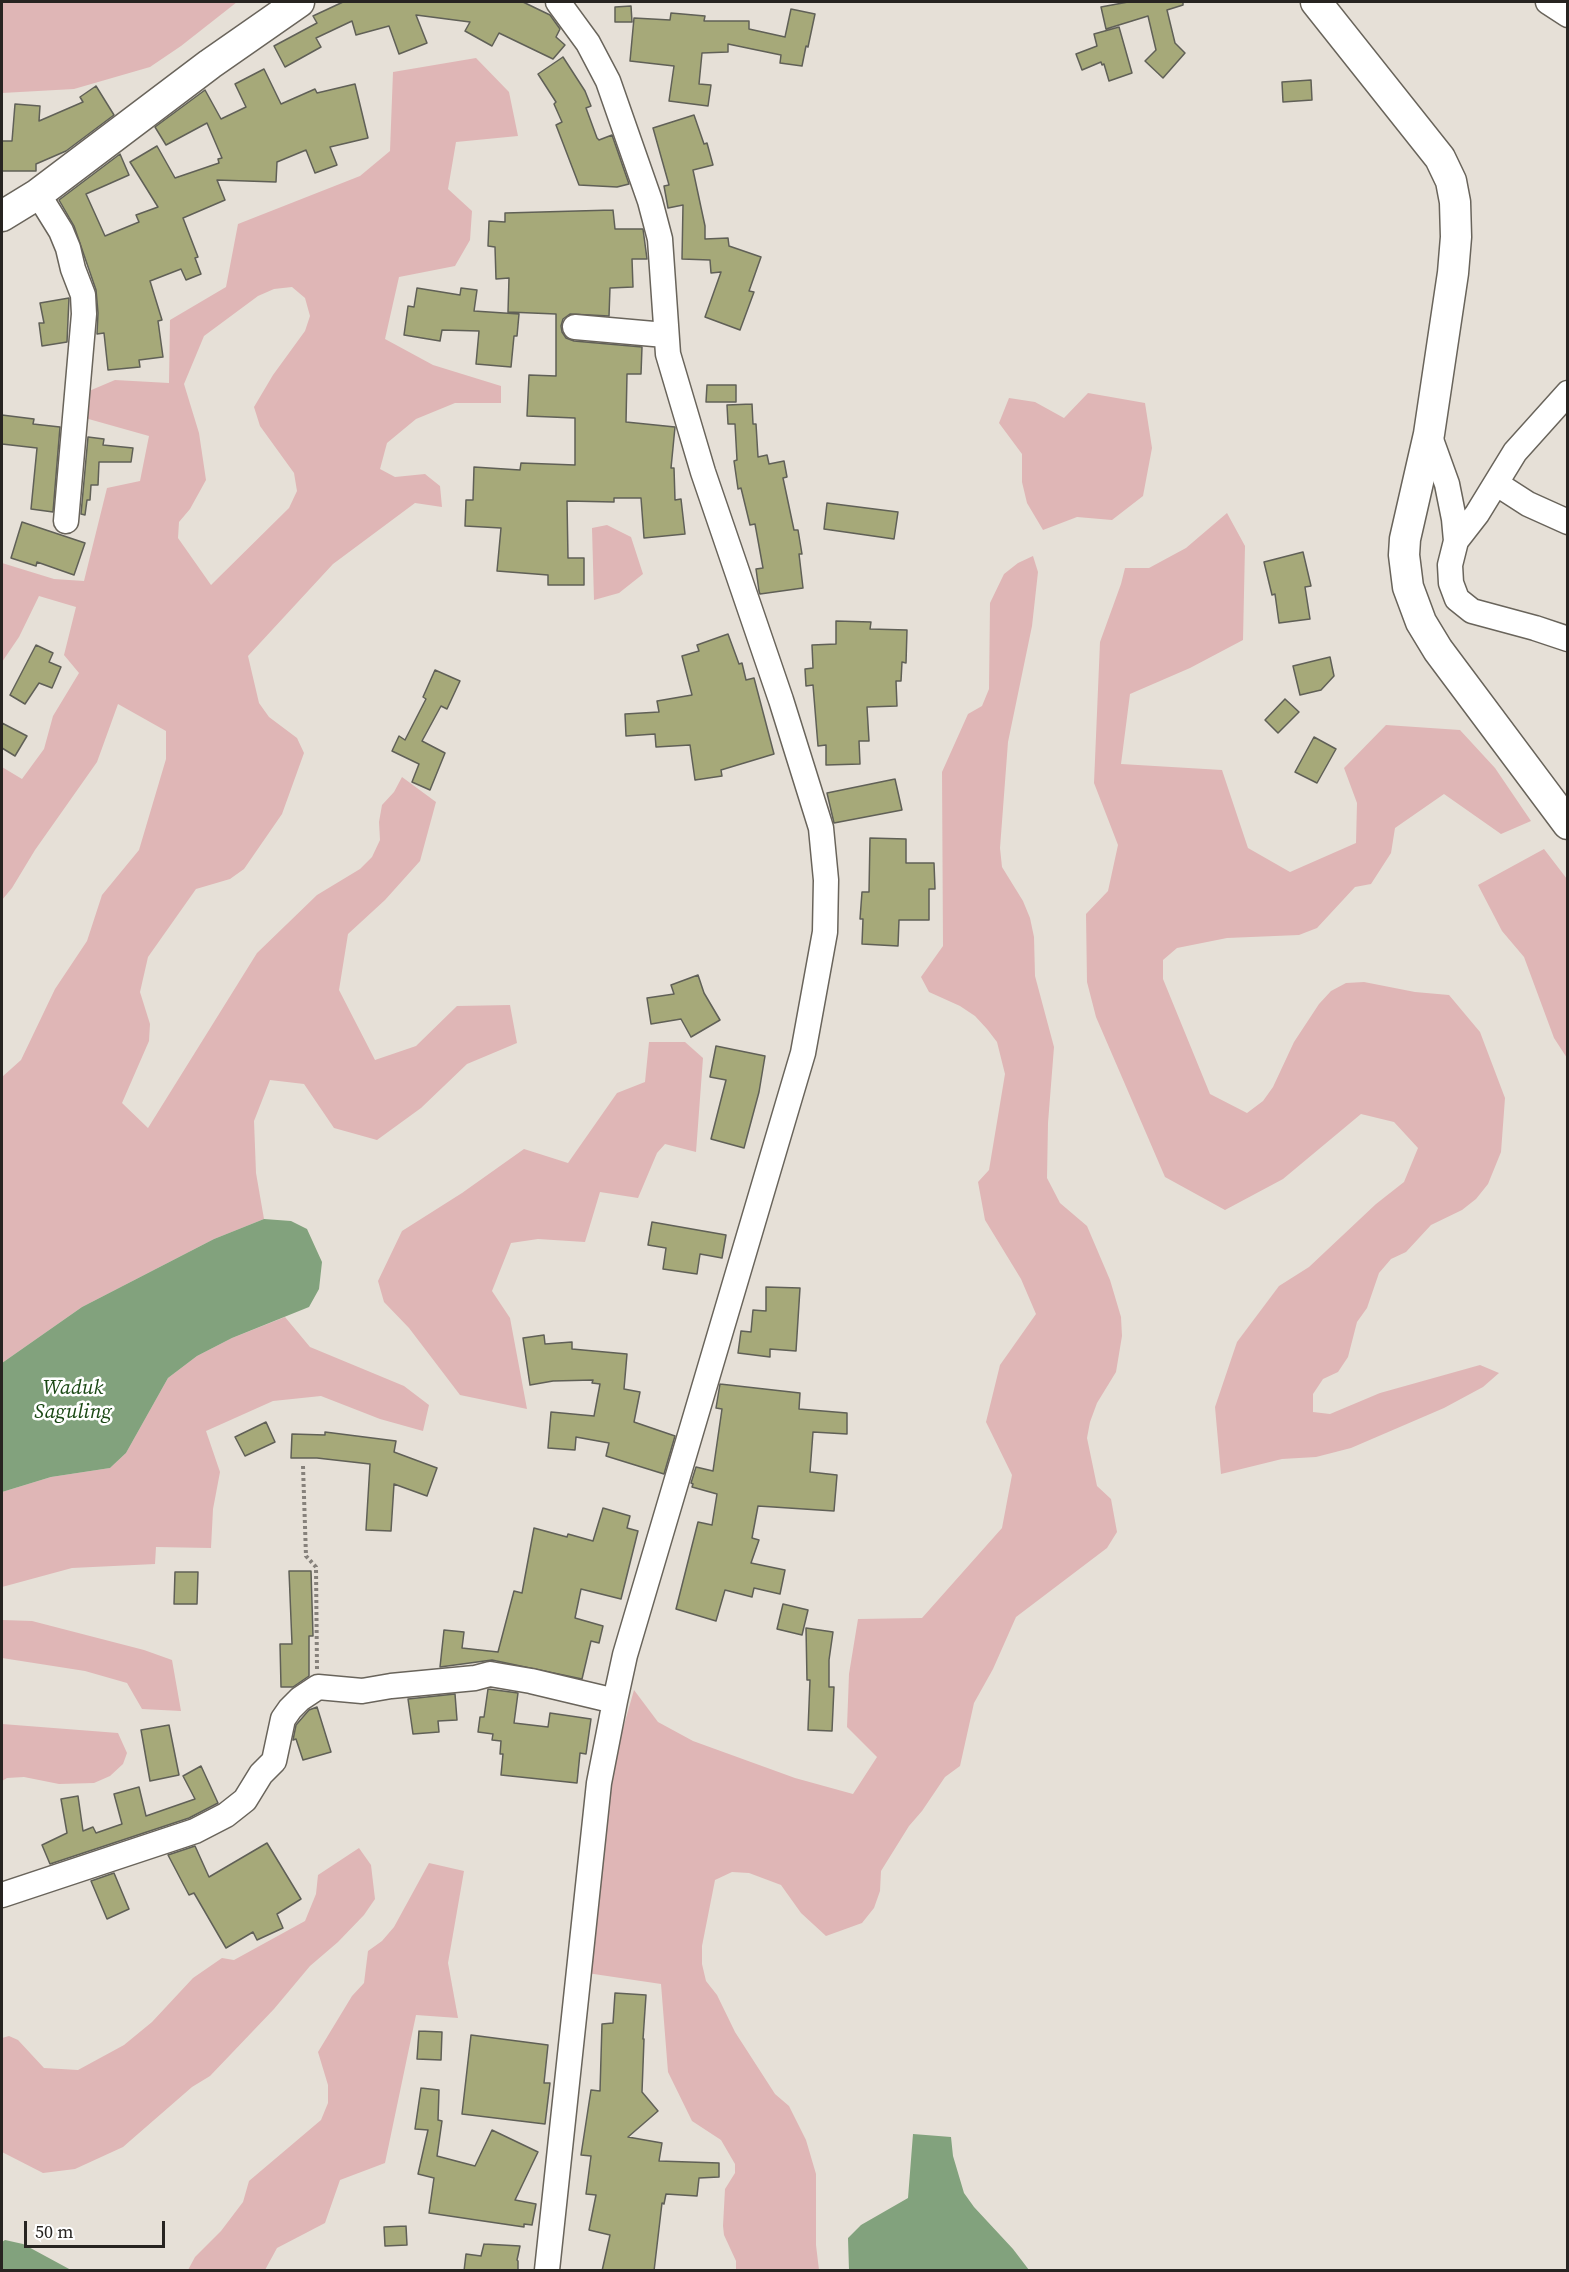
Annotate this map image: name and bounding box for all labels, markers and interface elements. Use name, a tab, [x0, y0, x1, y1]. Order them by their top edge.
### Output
water label: Waduk Saguling	[34, 1376, 112, 1426]
scale bar	[27, 2209, 168, 2247]
text: 50 m	[35, 2219, 73, 2244]

